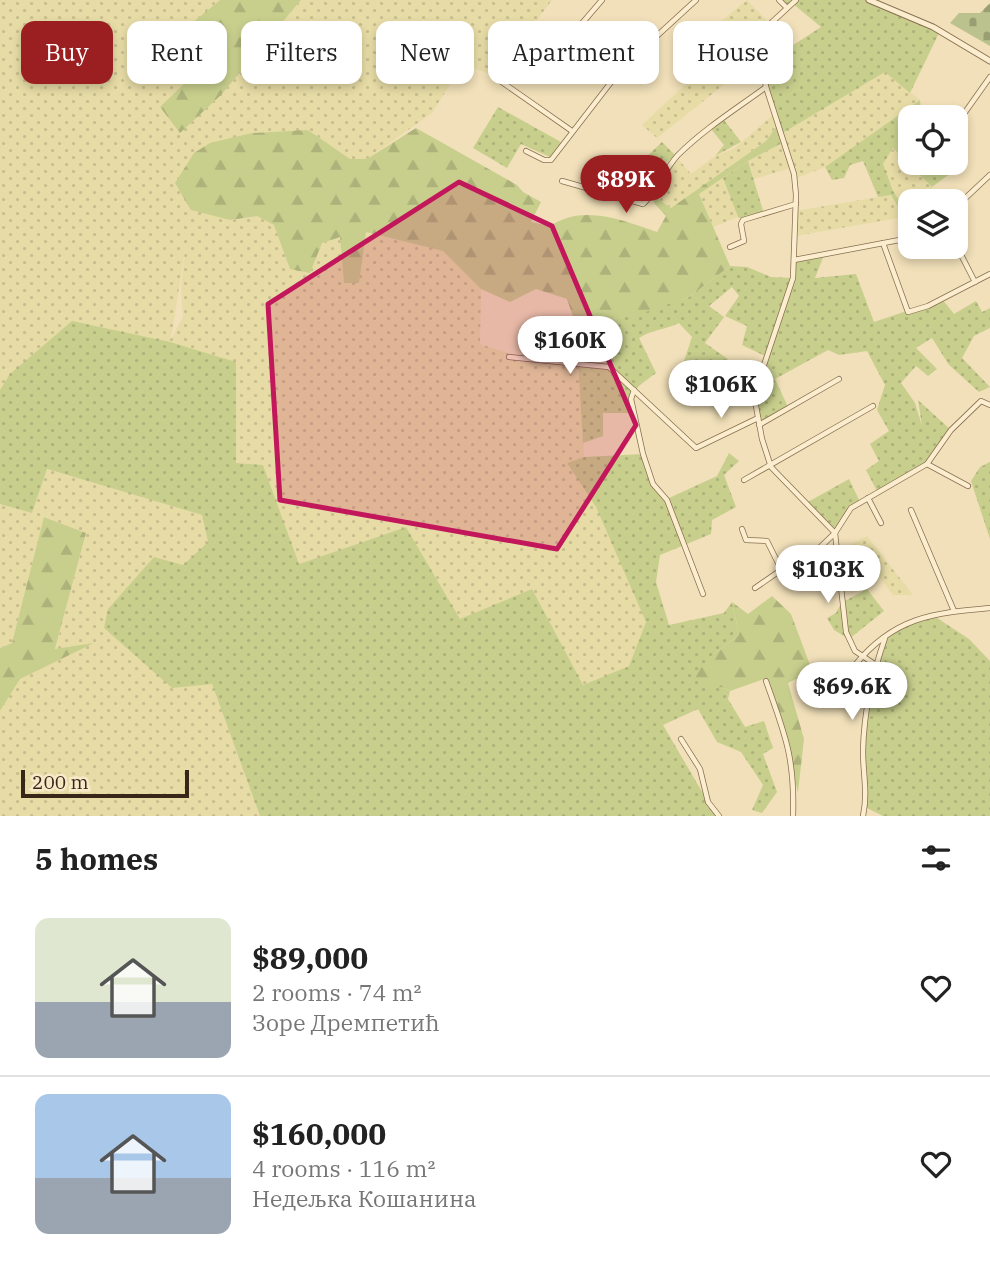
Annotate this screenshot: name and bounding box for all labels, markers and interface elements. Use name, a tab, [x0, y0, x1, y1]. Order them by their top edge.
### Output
chip: Buy	[21, 21, 113, 84]
chip: Rent	[127, 21, 227, 84]
chip: Filters	[241, 21, 362, 84]
chip: New	[376, 21, 474, 84]
chip: Apartment	[488, 21, 659, 84]
chip: House	[673, 21, 793, 84]
map controls	[898, 105, 968, 259]
button: locate	[898, 105, 968, 175]
pin: $89K	[585, 156, 667, 215]
text: $89K	[597, 163, 655, 193]
button: layers	[898, 189, 968, 259]
pin: $160K	[521, 316, 619, 376]
text: $160K	[534, 324, 606, 354]
pin: $106K	[672, 360, 770, 420]
text: $106K	[685, 368, 757, 398]
pin: $103K	[779, 546, 877, 605]
text: $103K	[792, 553, 864, 583]
pin: $69.6K	[795, 662, 909, 722]
text: $69.6K	[812, 670, 892, 700]
scale bar	[21, 767, 189, 799]
text: 200 m	[32, 770, 89, 794]
text: 5 homes	[35, 839, 158, 878]
icon: filters	[917, 839, 955, 877]
text: $89,000	[252, 938, 368, 977]
icon: home	[91, 946, 175, 1030]
icon: heart	[917, 969, 955, 1007]
text: 2 rooms · 74 m²	[252, 977, 422, 1007]
text: Зоре Дремпетић	[252, 1007, 440, 1037]
text: $160,000	[252, 1114, 386, 1153]
icon: home	[91, 1122, 175, 1206]
icon: heart	[917, 1145, 955, 1183]
text: 4 rooms · 116 m²	[252, 1153, 435, 1183]
text: Недељка Кошанина	[252, 1183, 477, 1213]

